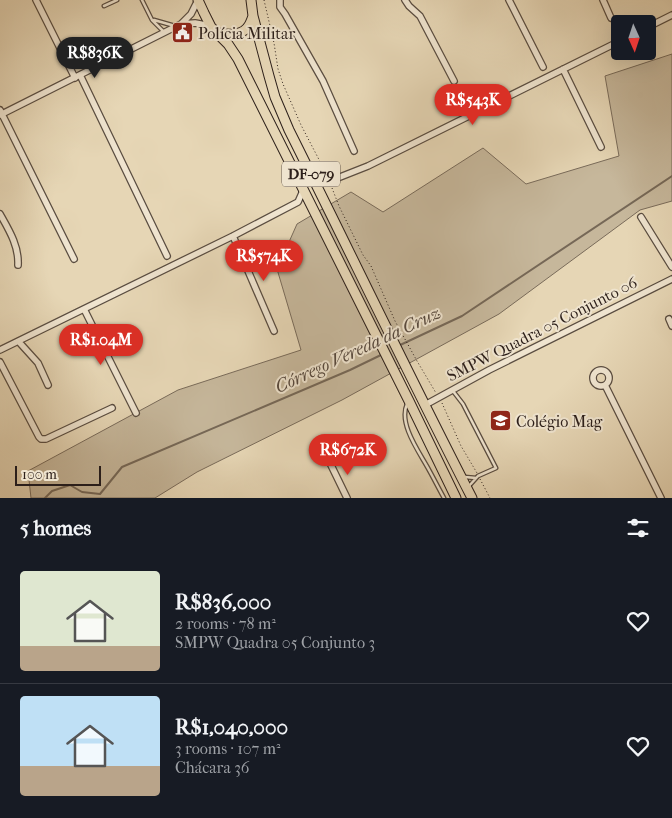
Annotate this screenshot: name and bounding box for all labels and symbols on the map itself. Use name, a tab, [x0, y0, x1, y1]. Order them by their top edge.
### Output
north arrow	[611, 15, 656, 60]
public building icon: Polícia Militar	[170, 21, 194, 45]
place label: Polícia Militar	[198, 24, 295, 43]
pin: R$836K	[54, 36, 136, 79]
pin: R$543K	[432, 84, 514, 126]
road number: DF-079	[282, 162, 340, 186]
pin: R$574K	[223, 240, 305, 282]
street label: SMPW Quadra 05 Conjunto 06	[444, 272, 641, 385]
water label: Córrego Vereda da Cruz	[272, 302, 444, 398]
pin: R$1.04M	[55, 324, 147, 366]
school or university icon: Colégio Mag	[488, 409, 512, 433]
place label: Colégio Mag	[516, 412, 603, 431]
pin: R$672K	[307, 434, 389, 476]
scale bar	[15, 463, 101, 486]

